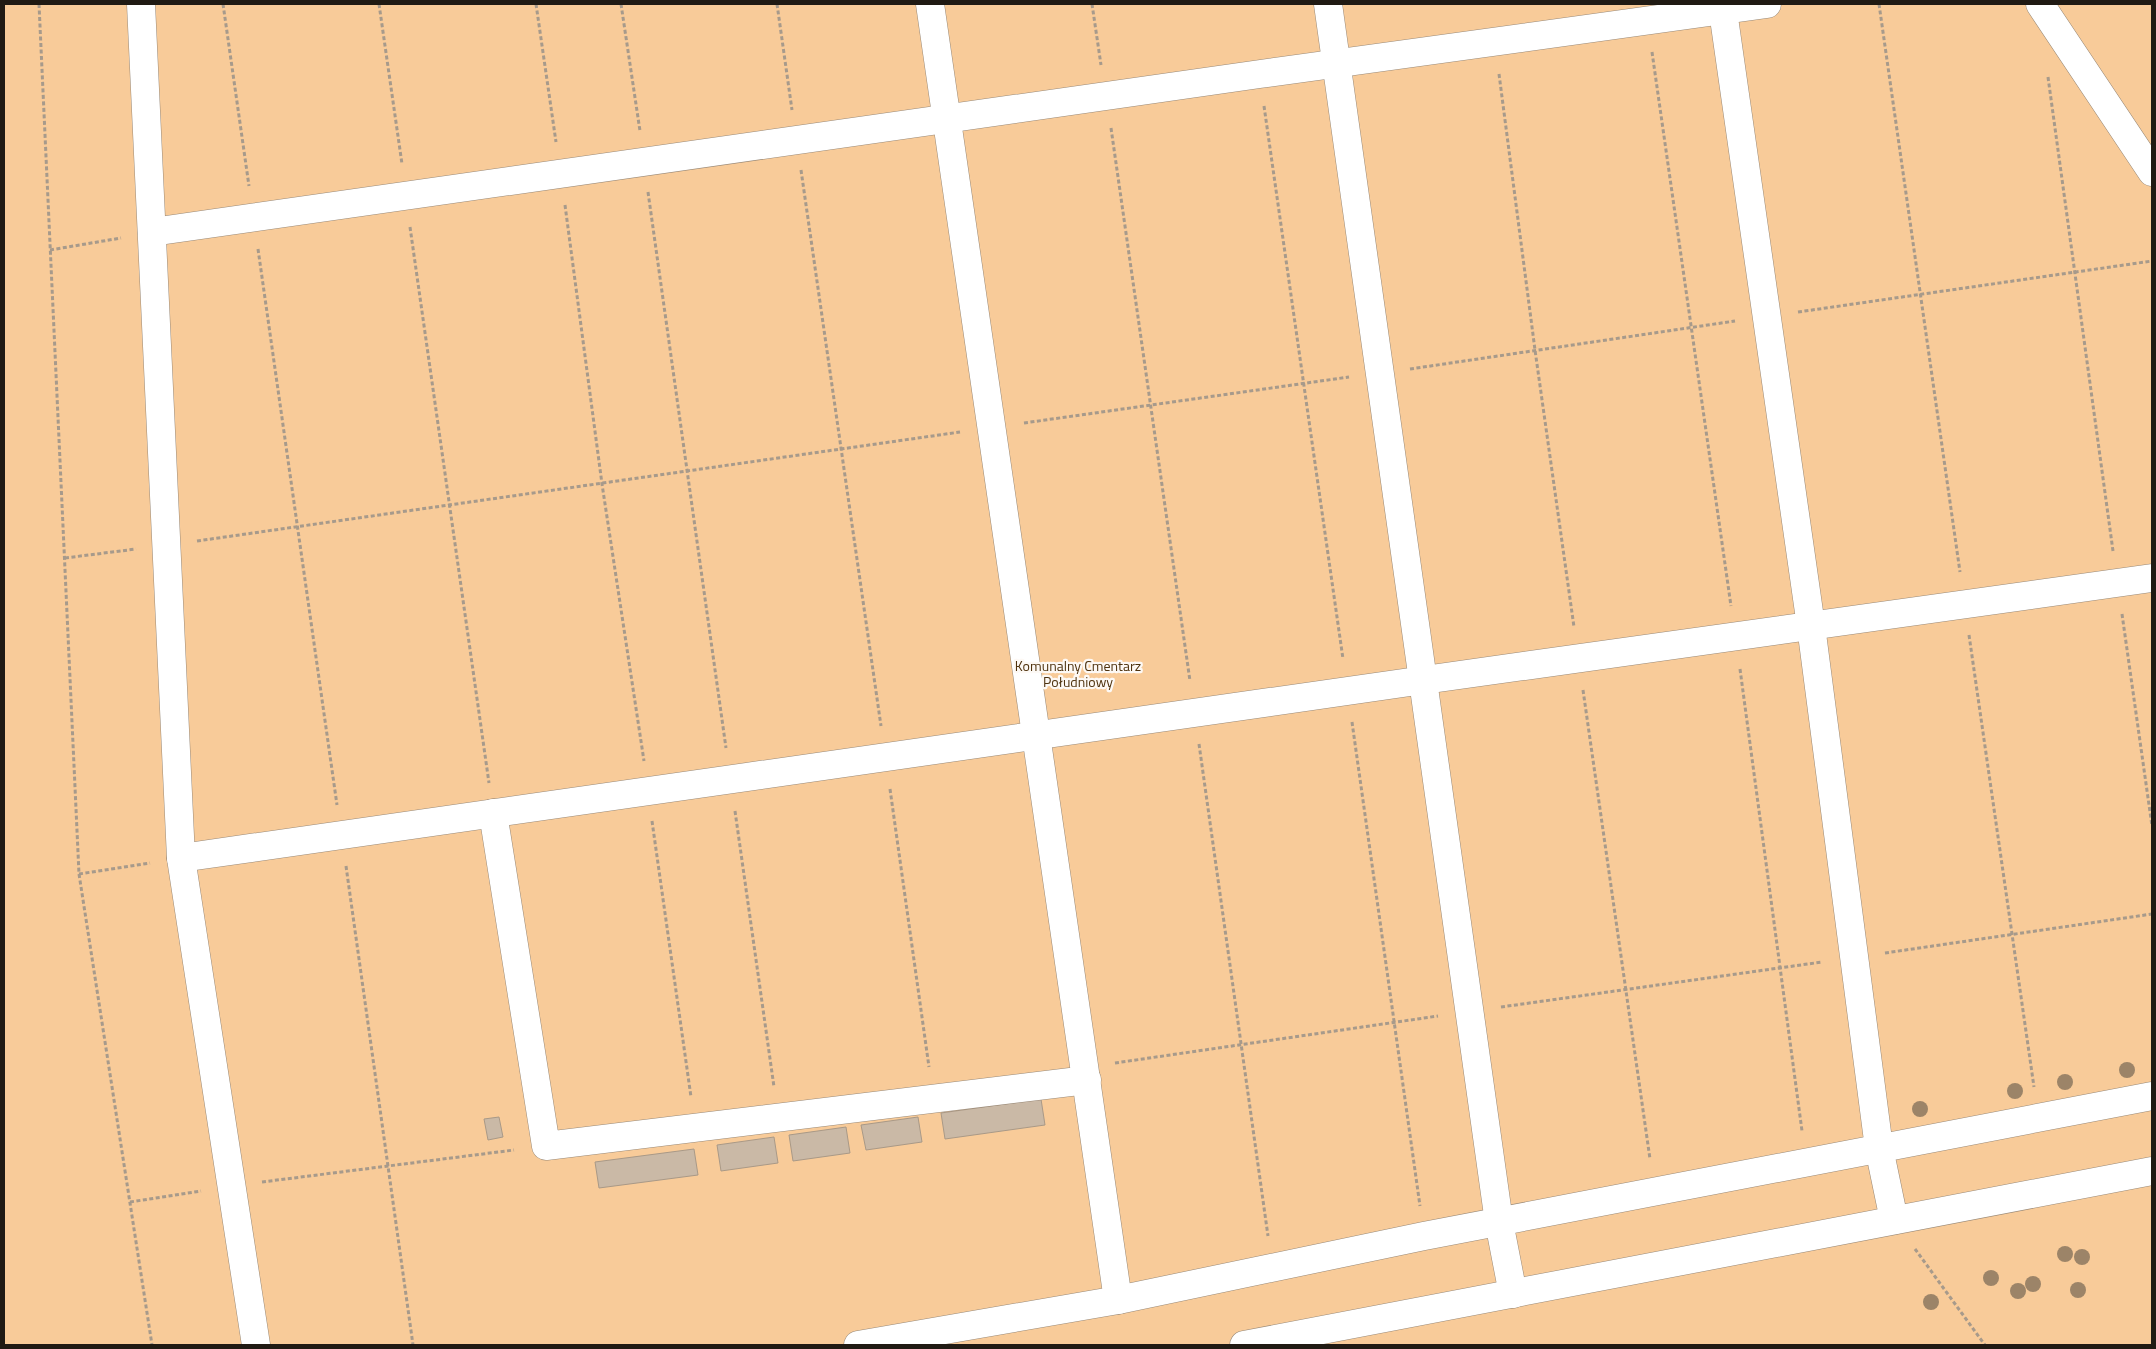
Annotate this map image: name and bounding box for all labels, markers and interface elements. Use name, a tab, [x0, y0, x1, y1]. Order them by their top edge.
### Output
park label: Komunalny Cmentarz Południowy	[1015, 655, 1141, 692]

